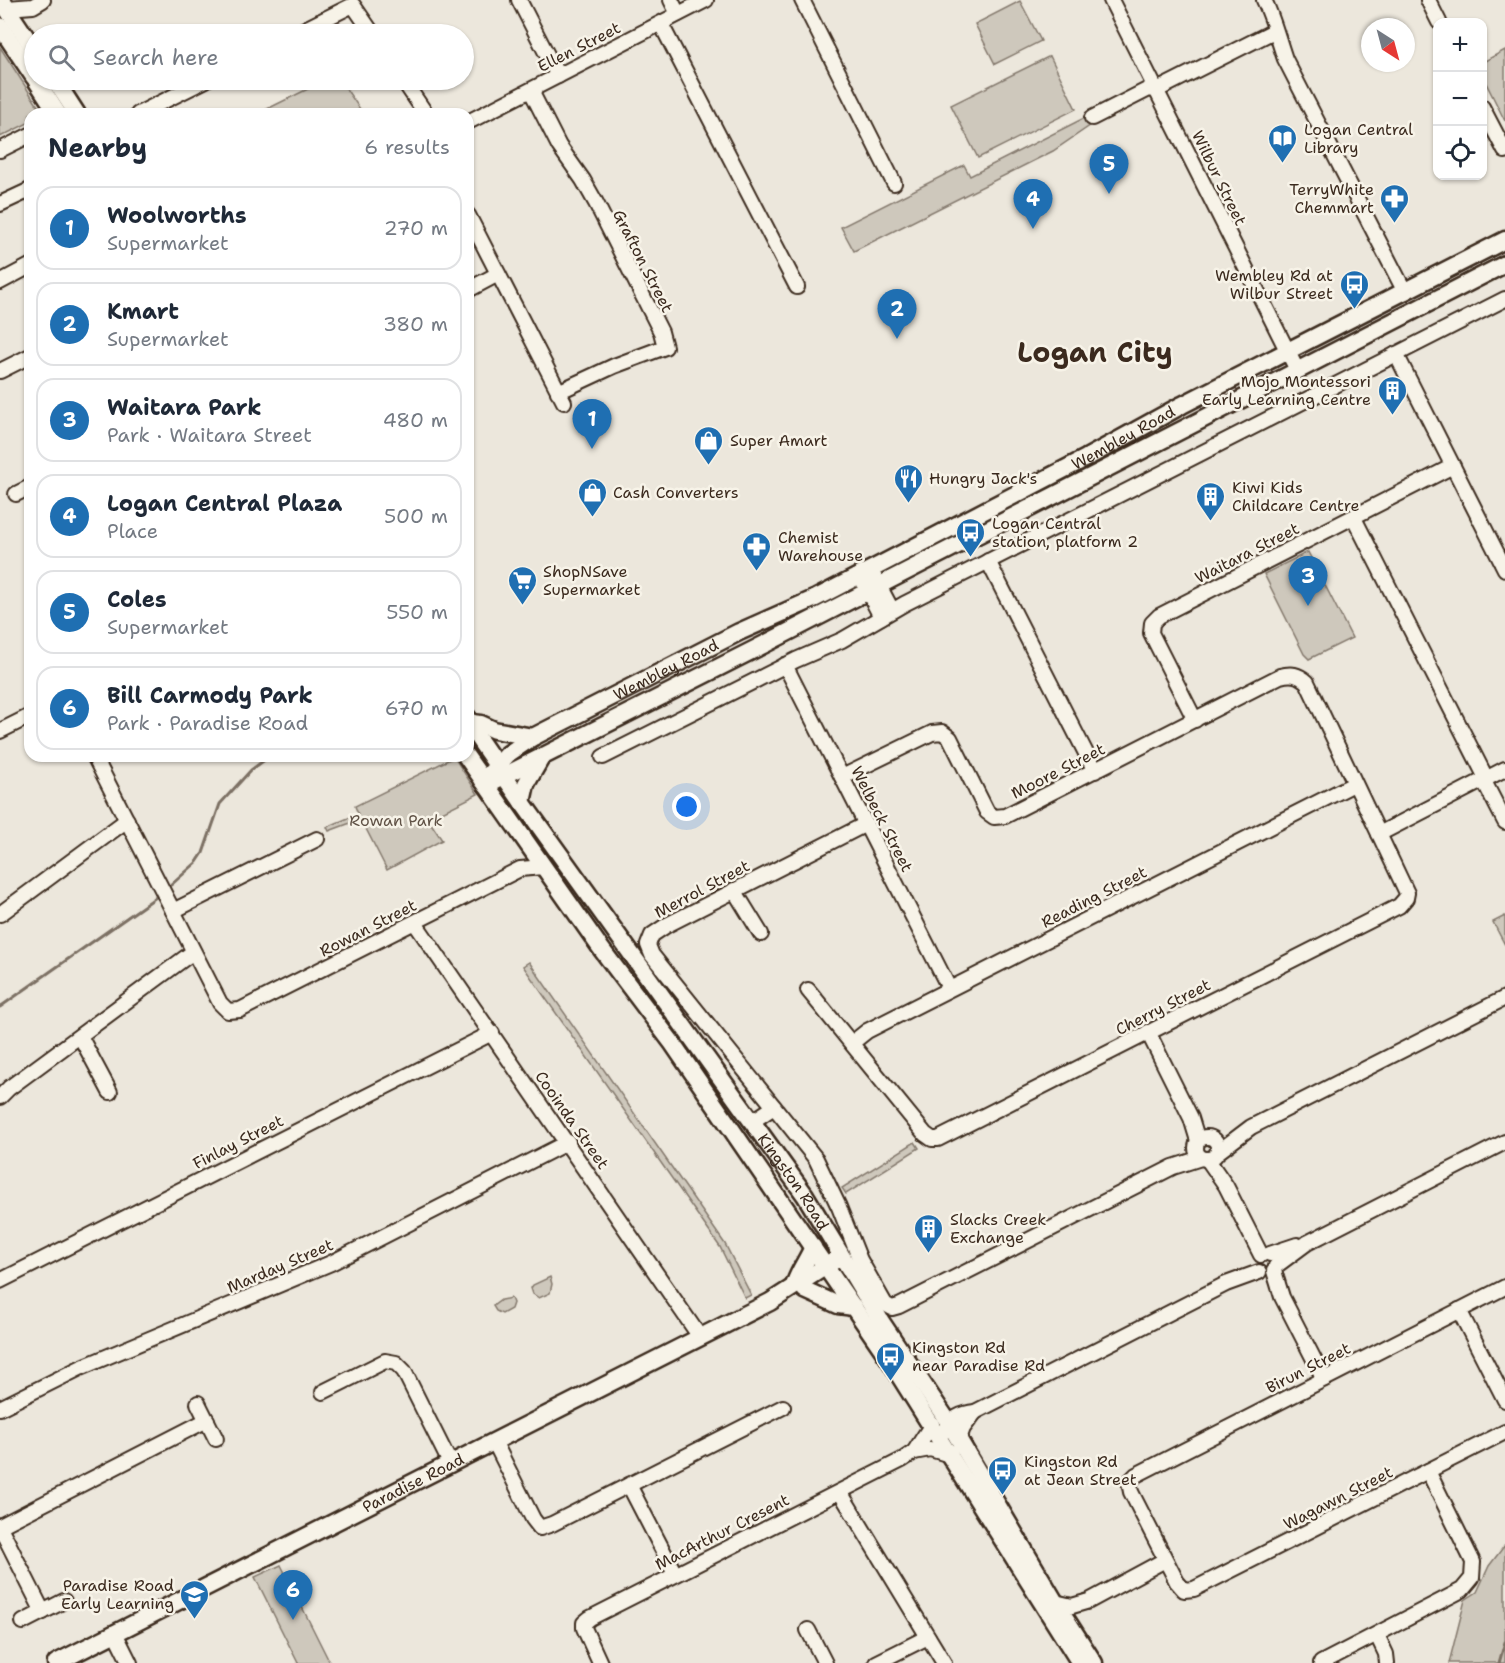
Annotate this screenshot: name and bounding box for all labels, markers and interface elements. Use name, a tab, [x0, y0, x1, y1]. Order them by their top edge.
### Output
street label: Ellen Street	[534, 17, 624, 77]
north arrow	[1361, 18, 1415, 72]
map controls	[1433, 18, 1487, 180]
button: +	[1433, 18, 1487, 72]
search box	[24, 24, 474, 90]
icon: search	[45, 41, 78, 74]
text: Search here	[93, 43, 219, 72]
button: −	[1433, 72, 1487, 126]
place label: Logan Central Library	[1304, 119, 1413, 158]
library icon: Logan Central Library	[1267, 122, 1299, 164]
button: locate	[1433, 126, 1487, 180]
street label: Wilbur Street	[1187, 127, 1251, 229]
text: Nearby	[48, 130, 147, 165]
text: 6 results	[364, 134, 450, 160]
pin: 5	[1090, 144, 1128, 194]
place label: TerryWhite Chemmart	[1289, 179, 1374, 218]
pin: 4	[1014, 180, 1052, 229]
pharmacy icon: TerryWhite Chemmart	[1379, 182, 1411, 224]
text: Woolworths	[107, 201, 247, 230]
street label: Grafton Street	[608, 206, 678, 316]
text: 1	[65, 215, 74, 241]
text: 270 m	[384, 215, 448, 241]
text: Supermarket	[107, 230, 229, 256]
place label: Wembley Rd at Wilbur Street	[1215, 265, 1333, 304]
bus stop icon: Wembley Rd at Wilbur Street	[1338, 268, 1370, 310]
pin: 2	[878, 290, 916, 339]
text: Kmart	[107, 297, 179, 326]
text: 2	[63, 311, 77, 337]
text: 380 m	[383, 311, 448, 337]
text: Supermarket	[107, 326, 229, 352]
district label: Logan City	[1017, 333, 1173, 371]
place label: Mojo Montessori Early Learning Centre	[1202, 371, 1371, 410]
building icon: Mojo Montessori Early Learning Centre	[1376, 374, 1408, 416]
text: Waitara Park	[107, 393, 262, 422]
pin: 1	[572, 400, 612, 449]
street label: Wembley Road	[1068, 400, 1179, 474]
text: 3	[63, 407, 77, 433]
text: 480 m	[383, 407, 448, 433]
text: Park · Waitara Street	[107, 422, 312, 448]
shop icon: Super Amart	[693, 424, 725, 466]
place label: Super Amart	[730, 430, 828, 451]
restaurant icon: Hungry Jack's	[892, 462, 924, 504]
place label: Hungry Jack's	[929, 468, 1038, 489]
shop icon: Cash Converters	[576, 476, 608, 518]
place label: Kiwi Kids Childcare Centre	[1232, 477, 1360, 516]
building icon: Kiwi Kids Childcare Centre	[1195, 480, 1227, 522]
place label: Cash Converters	[613, 482, 739, 503]
text: Logan Central Plaza	[107, 489, 342, 518]
text: 4	[63, 503, 77, 529]
text: 500 m	[384, 503, 448, 529]
place label: Logan Central station, platform 2	[992, 513, 1138, 552]
bus stop icon: Logan Central station, platform 2	[955, 516, 987, 558]
text: Place	[107, 518, 158, 544]
street label: Waitara Street	[1191, 518, 1303, 588]
place label: Chemist Warehouse	[778, 527, 863, 566]
pharmacy icon: Chemist Warehouse	[741, 530, 773, 572]
pin: 3	[1288, 556, 1328, 606]
place label: ShopNSave Supermarket	[543, 561, 640, 600]
supermarket icon: ShopNSave Supermarket	[506, 564, 538, 606]
text: Coles	[107, 585, 167, 614]
text: 5	[63, 599, 76, 625]
text: 550 m	[386, 599, 448, 625]
text: Supermarket	[107, 614, 229, 640]
street label: Wembley Road	[610, 634, 722, 705]
text: Bill Carmody Park	[107, 681, 313, 710]
text: 6	[63, 695, 77, 721]
text: 670 m	[385, 695, 448, 721]
text: Park · Paradise Road	[107, 710, 308, 736]
street label: Moore Street	[1007, 738, 1109, 804]
street label: Welbeck Street	[846, 762, 918, 876]
your location	[672, 792, 701, 821]
park label: Rowan Park	[349, 810, 443, 831]
street label: Merrol Street	[651, 855, 753, 923]
street label: Reading Street	[1038, 861, 1150, 933]
street label: Rowan Street	[316, 895, 420, 961]
street label: Cherry Street	[1112, 974, 1214, 1040]
street label: Cooinda Street	[530, 1067, 614, 1173]
street label: Finlay Street	[189, 1110, 287, 1174]
street label: Kingston Road	[753, 1129, 834, 1234]
place label: Slacks Creek Exchange	[950, 1209, 1047, 1248]
building icon: Slacks Creek Exchange	[913, 1212, 945, 1254]
street label: Marday Street	[224, 1234, 336, 1298]
place label: Kingston Rd near Paradise Rd	[912, 1337, 1045, 1376]
street label: Birun Street	[1262, 1338, 1354, 1398]
bus stop icon: Kingston Rd near Paradise Rd	[875, 1340, 907, 1382]
street label: Paradise Road	[359, 1448, 467, 1517]
place label: Kingston Rd at Jean Street	[1024, 1451, 1137, 1490]
bus stop icon: Kingston Rd at Jean Street	[987, 1454, 1019, 1496]
street label: Wagawn Street	[1280, 1461, 1396, 1535]
street label: MacArthur Cresent	[651, 1489, 793, 1575]
pin: 6	[274, 1570, 312, 1620]
place label: Paradise Road Early Learning	[61, 1575, 174, 1614]
school or university icon: Paradise Road Early Learning	[179, 1578, 211, 1620]

